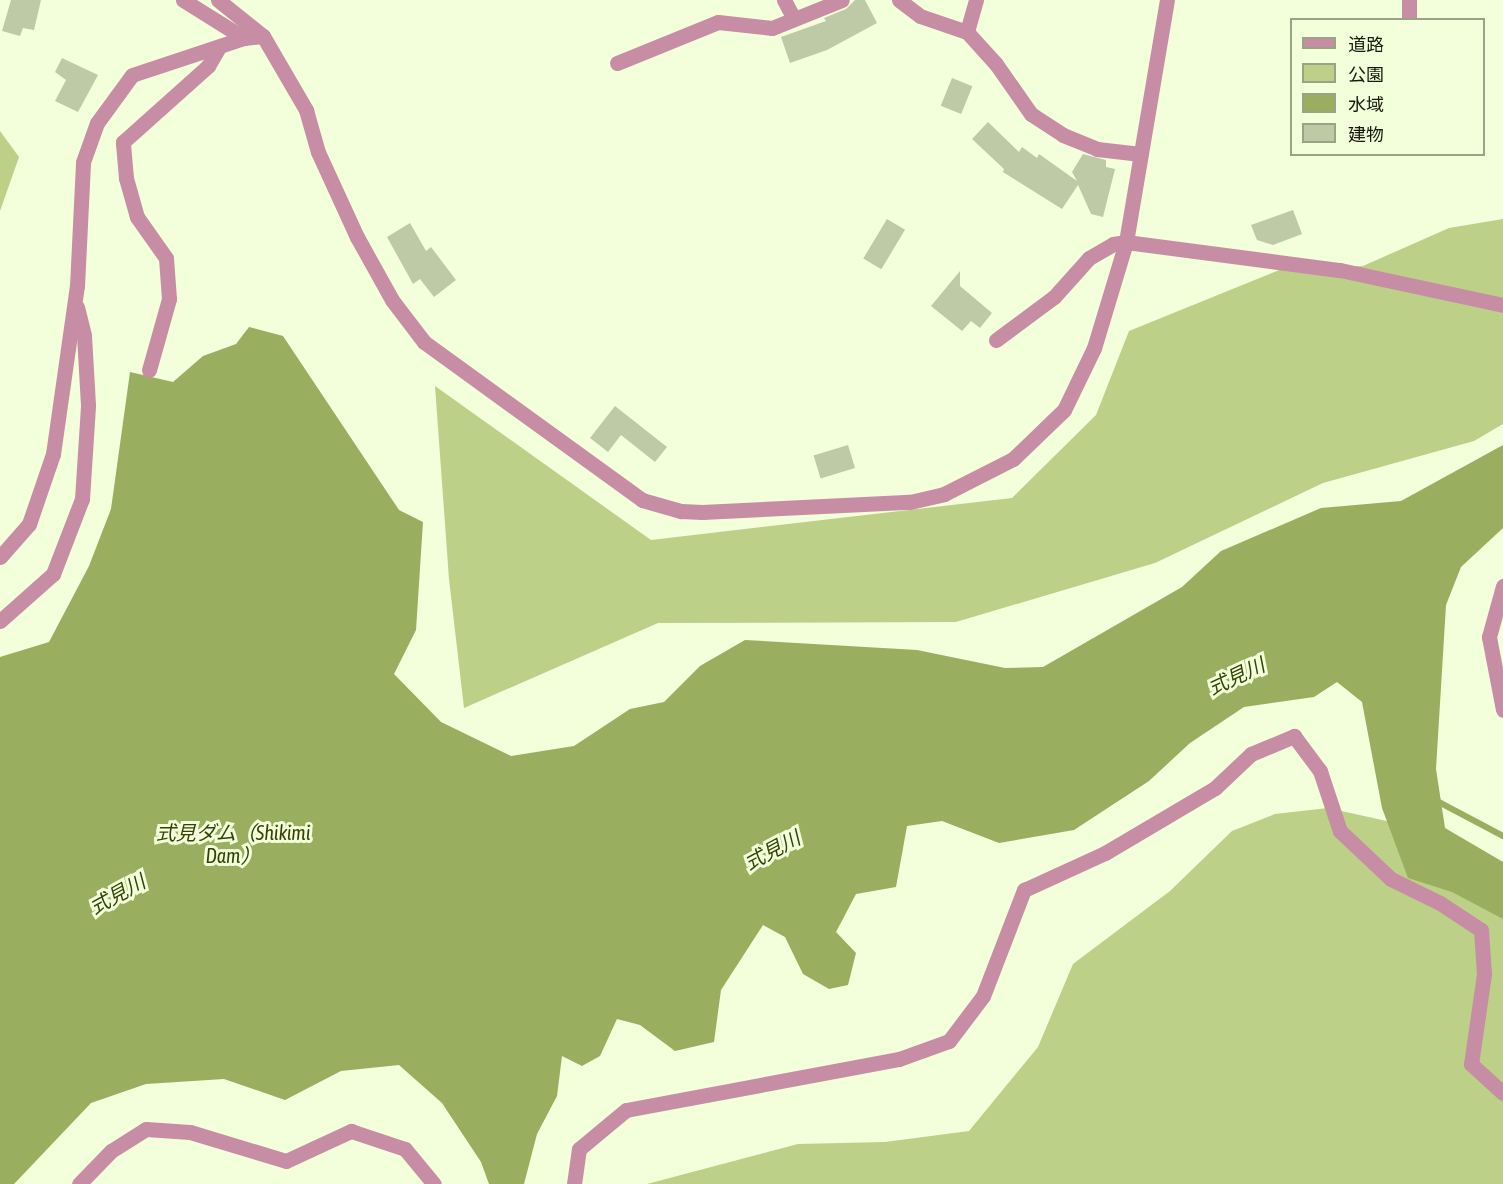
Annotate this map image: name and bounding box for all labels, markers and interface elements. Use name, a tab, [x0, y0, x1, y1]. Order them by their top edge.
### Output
legend	[1290, 18, 1485, 156]
text: 道路	[1348, 34, 1384, 55]
text: 公園	[1348, 64, 1384, 85]
text: 水域	[1348, 94, 1384, 115]
text: 建物	[1348, 124, 1384, 145]
water label: 式見川	[1204, 652, 1268, 700]
water label: 式見ダム（Shikimi Dam）	[156, 821, 310, 868]
water label: 式見川	[740, 825, 804, 875]
water label: 式見川	[85, 869, 149, 919]

